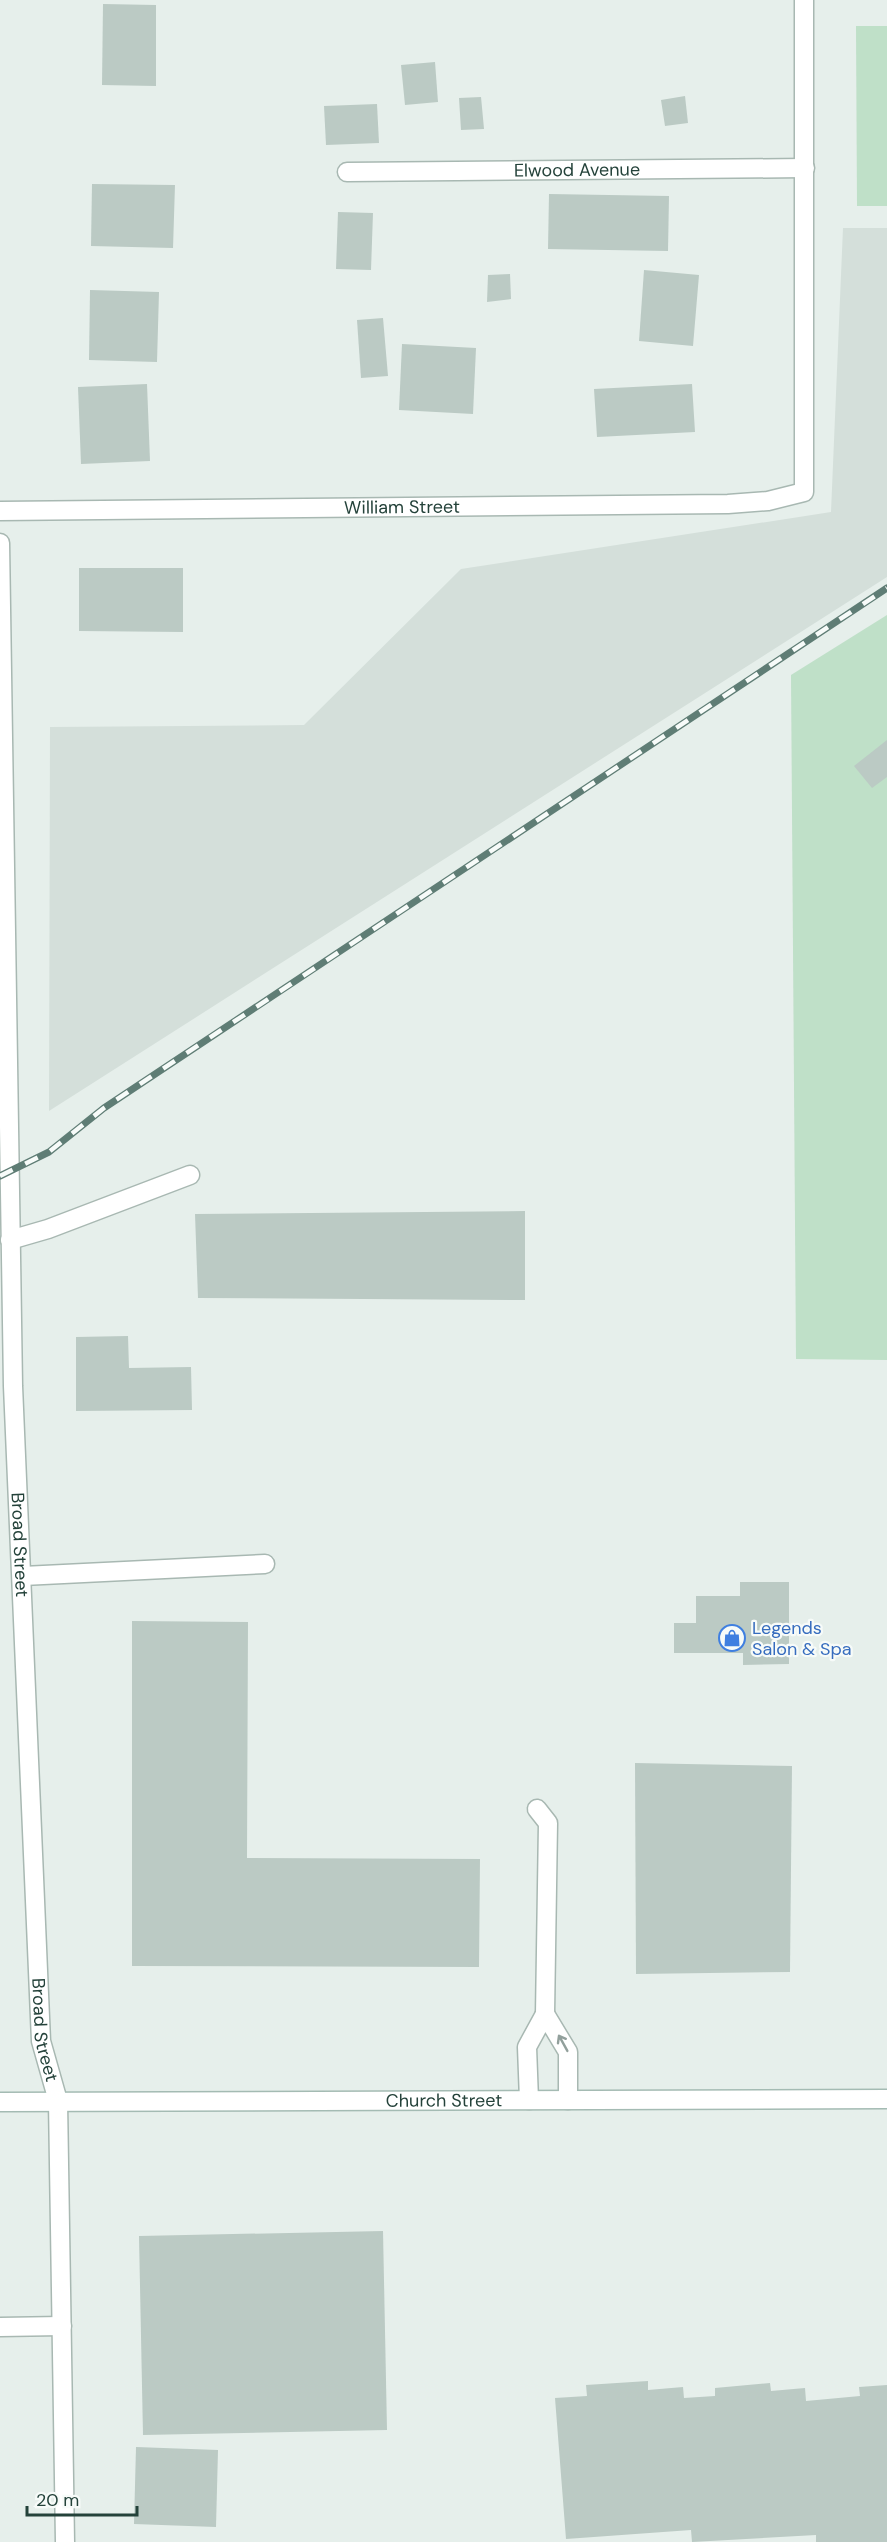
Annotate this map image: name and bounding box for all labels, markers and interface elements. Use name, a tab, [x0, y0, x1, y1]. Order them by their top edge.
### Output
street label: Elwood Avenue	[514, 157, 640, 183]
street label: William Street	[344, 495, 460, 520]
street label: Broad Street	[6, 1492, 34, 1598]
place label: Legends Salon & Spa	[752, 1616, 852, 1661]
shop icon: Legends Salon & Spa	[717, 1623, 747, 1653]
street label: Broad Street	[26, 1977, 64, 2084]
one-way arrow	[557, 2035, 569, 2052]
street label: Church Street	[386, 2088, 502, 2113]
scale bar	[27, 2479, 136, 2517]
text: 20 m	[36, 2488, 79, 2512]

